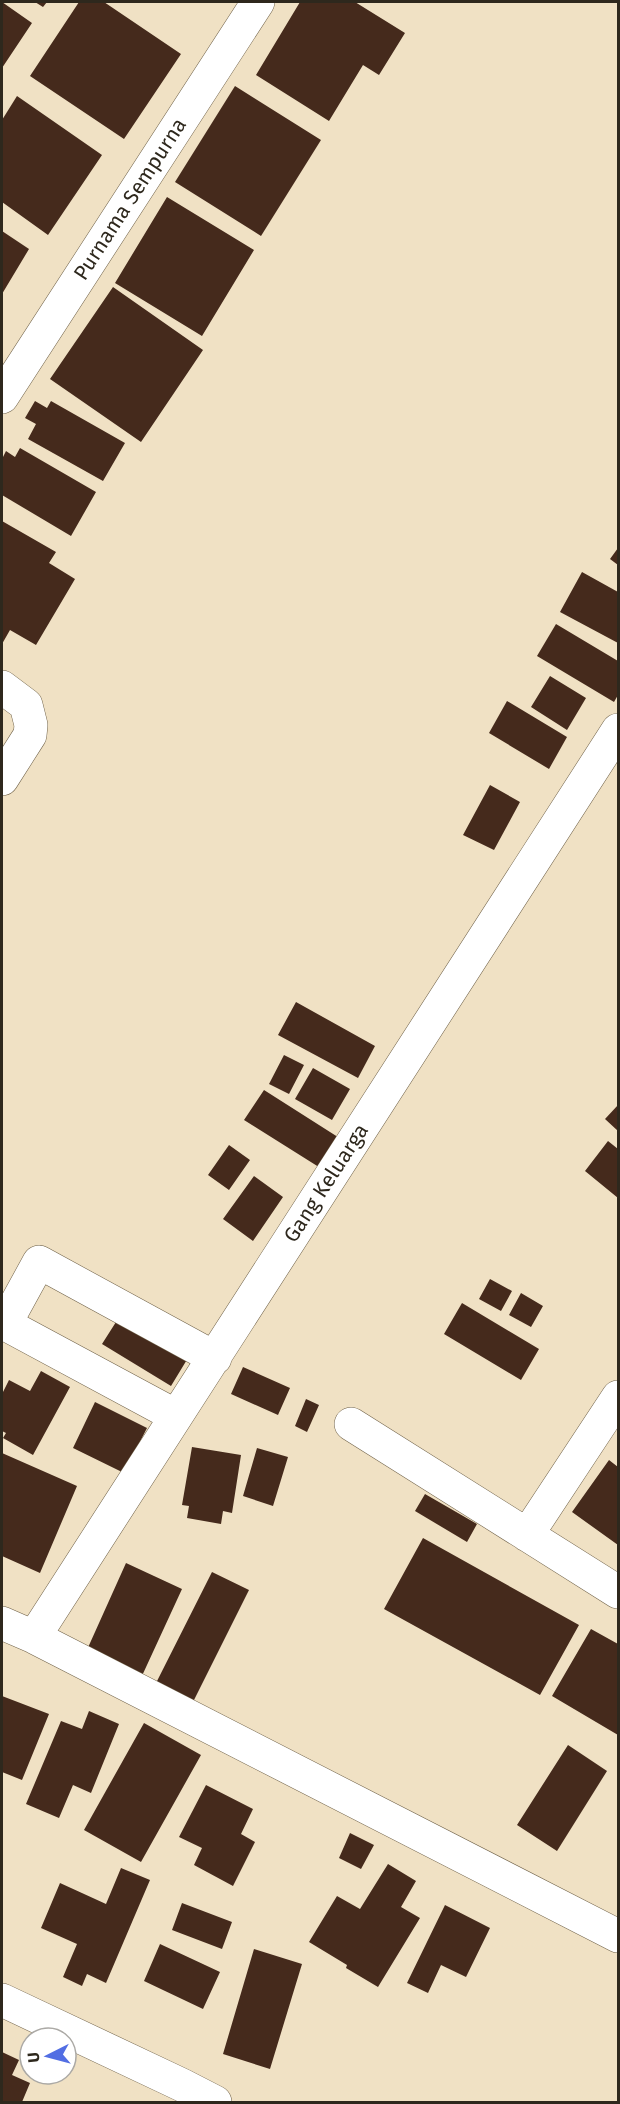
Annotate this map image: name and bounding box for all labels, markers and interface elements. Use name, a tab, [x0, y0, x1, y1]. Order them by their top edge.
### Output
street label: Purnama Sempurna	[68, 113, 192, 285]
street label: Gang Keluarga	[278, 1119, 374, 1247]
north arrow	[18, 2026, 78, 2086]
text: U	[24, 2051, 44, 2064]

